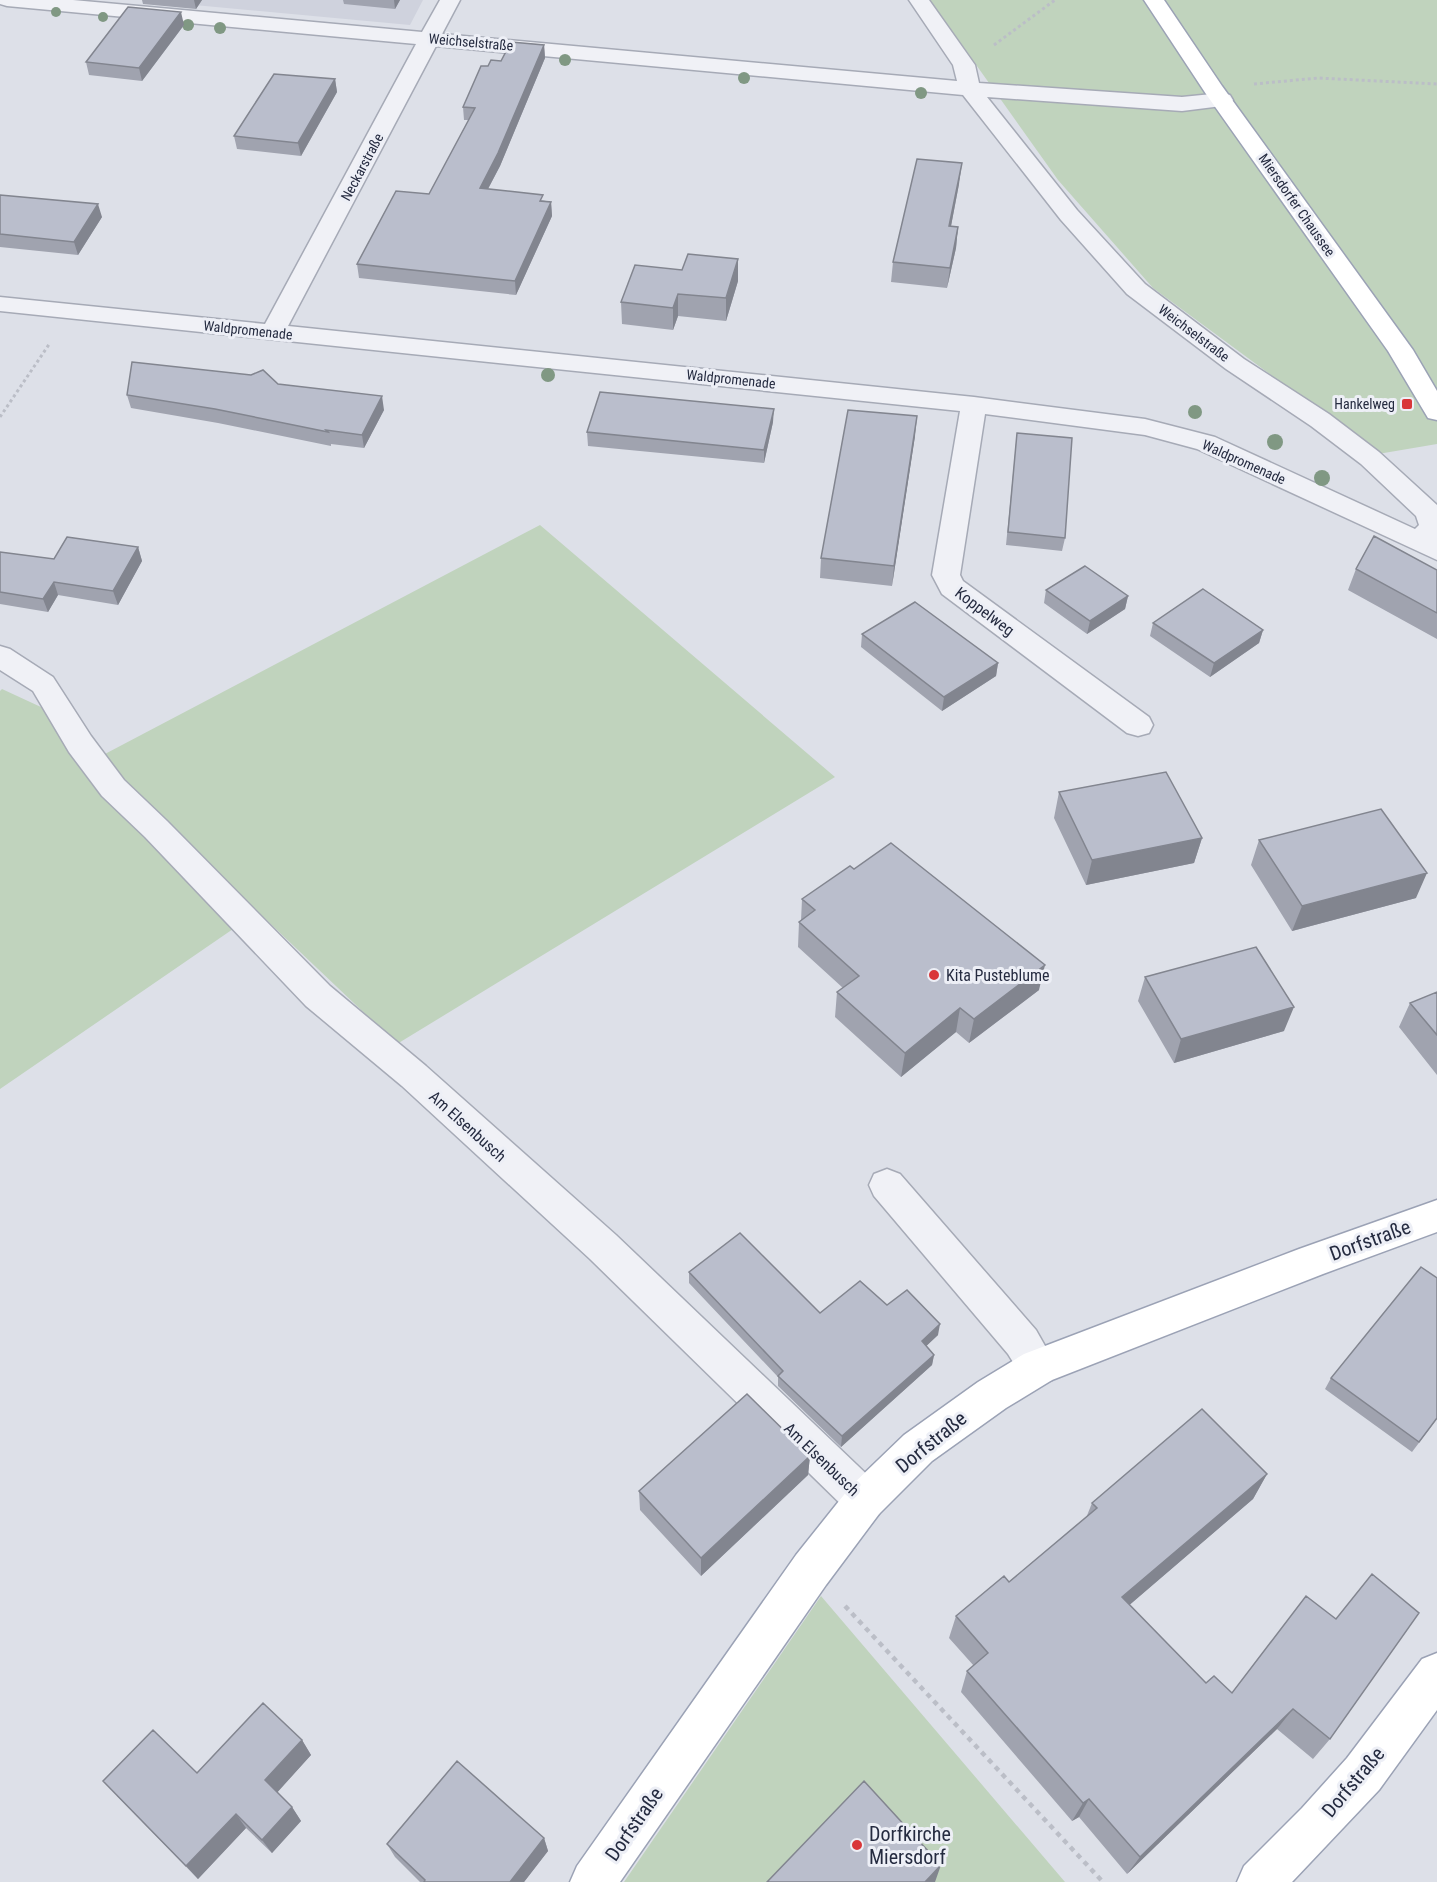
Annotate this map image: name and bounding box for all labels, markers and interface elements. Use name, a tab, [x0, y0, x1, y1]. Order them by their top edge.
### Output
street label: Weichselstraße	[428, 30, 514, 54]
street label: Neckarstraße	[338, 130, 387, 203]
street label: Miersdorfer Chaussee	[1256, 151, 1339, 260]
street label: Weichselstraße	[1155, 301, 1233, 365]
street label: Waldpromenade	[203, 317, 294, 343]
street label: Waldpromenade	[686, 366, 777, 392]
place label: Hankelweg	[1334, 396, 1395, 412]
marker: Hankelweg	[1400, 397, 1414, 411]
street label: Waldpromenade	[1200, 436, 1289, 488]
street label: Koppelweg	[951, 583, 1018, 640]
place label: Kita Pusteblume	[946, 966, 1049, 985]
marker: Kita Pusteblume	[927, 968, 941, 982]
street label: Am Elsenbusch	[425, 1087, 510, 1166]
street label: Dorfstraße	[1326, 1214, 1414, 1266]
street label: Dorfstraße	[891, 1406, 971, 1478]
street label: Am Elsenbusch	[780, 1419, 863, 1500]
street label: Dorfstraße	[1317, 1742, 1389, 1822]
street label: Dorfstraße	[600, 1783, 668, 1865]
place label: Dorfkirche Miersdorf	[869, 1822, 951, 1869]
marker: Dorfkirche Miersdorf	[850, 1838, 864, 1852]

